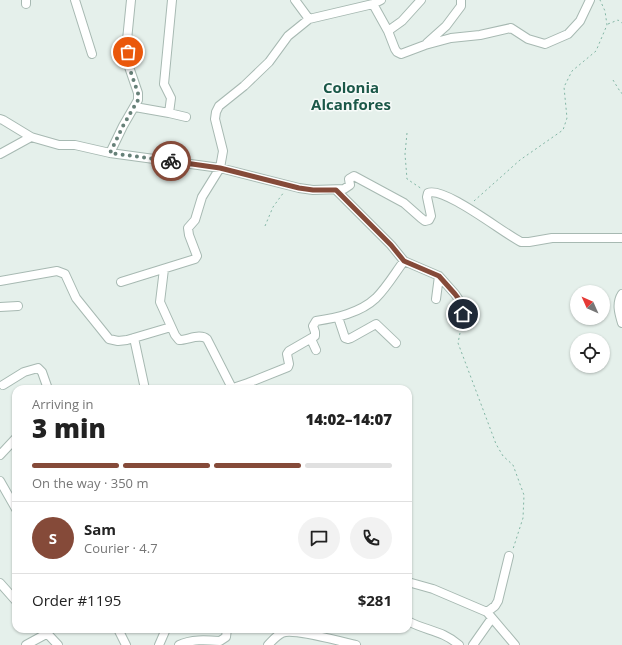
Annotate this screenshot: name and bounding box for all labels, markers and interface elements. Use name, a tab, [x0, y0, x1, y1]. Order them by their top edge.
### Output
pin	[111, 35, 145, 69]
icon: bag	[117, 41, 139, 63]
district label: Colonia Alcanfores	[311, 77, 391, 114]
courier	[151, 141, 191, 181]
icon: bike	[160, 150, 182, 172]
north arrow	[570, 285, 610, 325]
map controls	[570, 285, 610, 373]
pin	[446, 297, 480, 331]
icon: home	[452, 303, 474, 325]
button: locate	[570, 333, 610, 373]
text: Arriving in	[32, 395, 94, 413]
text: 14:02–14:07	[306, 409, 392, 429]
text: 3 min	[32, 410, 106, 446]
text: On the way · 350 m	[32, 474, 148, 492]
button: chat	[298, 517, 340, 559]
button: phone	[350, 517, 392, 559]
text: Sam	[84, 519, 116, 539]
text: S	[49, 528, 57, 548]
text: Courier · 4.7	[84, 539, 158, 557]
text: Order #1195	[32, 590, 121, 610]
text: $281	[358, 590, 392, 610]

